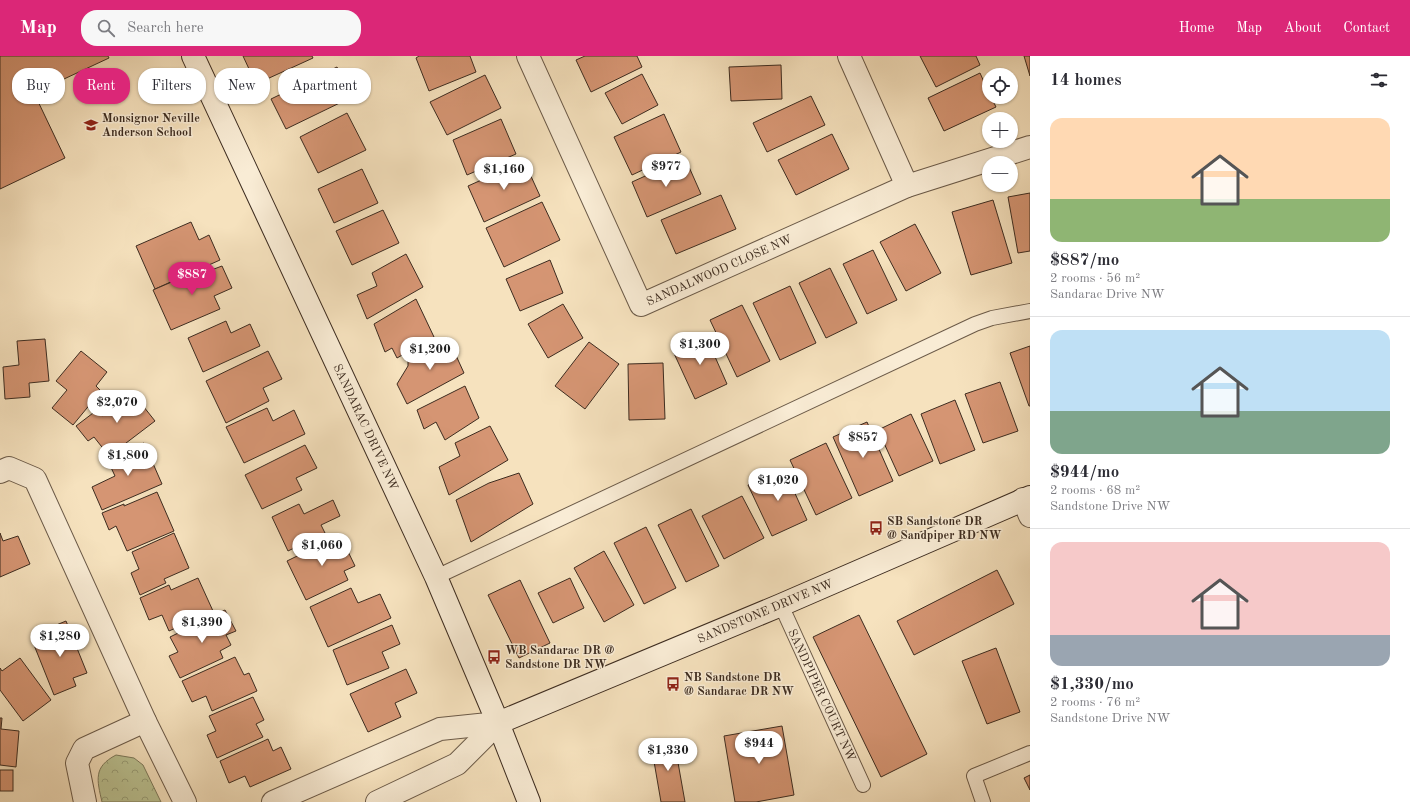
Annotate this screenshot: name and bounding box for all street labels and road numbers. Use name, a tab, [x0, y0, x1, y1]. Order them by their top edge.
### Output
street label: SANDALWOOD CLOSE NW	[645, 233, 794, 309]
street label: SANDARAC DRIVE NW	[331, 363, 400, 492]
street label: SANDSTONE DRIVE NW	[696, 578, 835, 646]
street label: SANDPIPER COURT NW	[785, 628, 857, 763]

